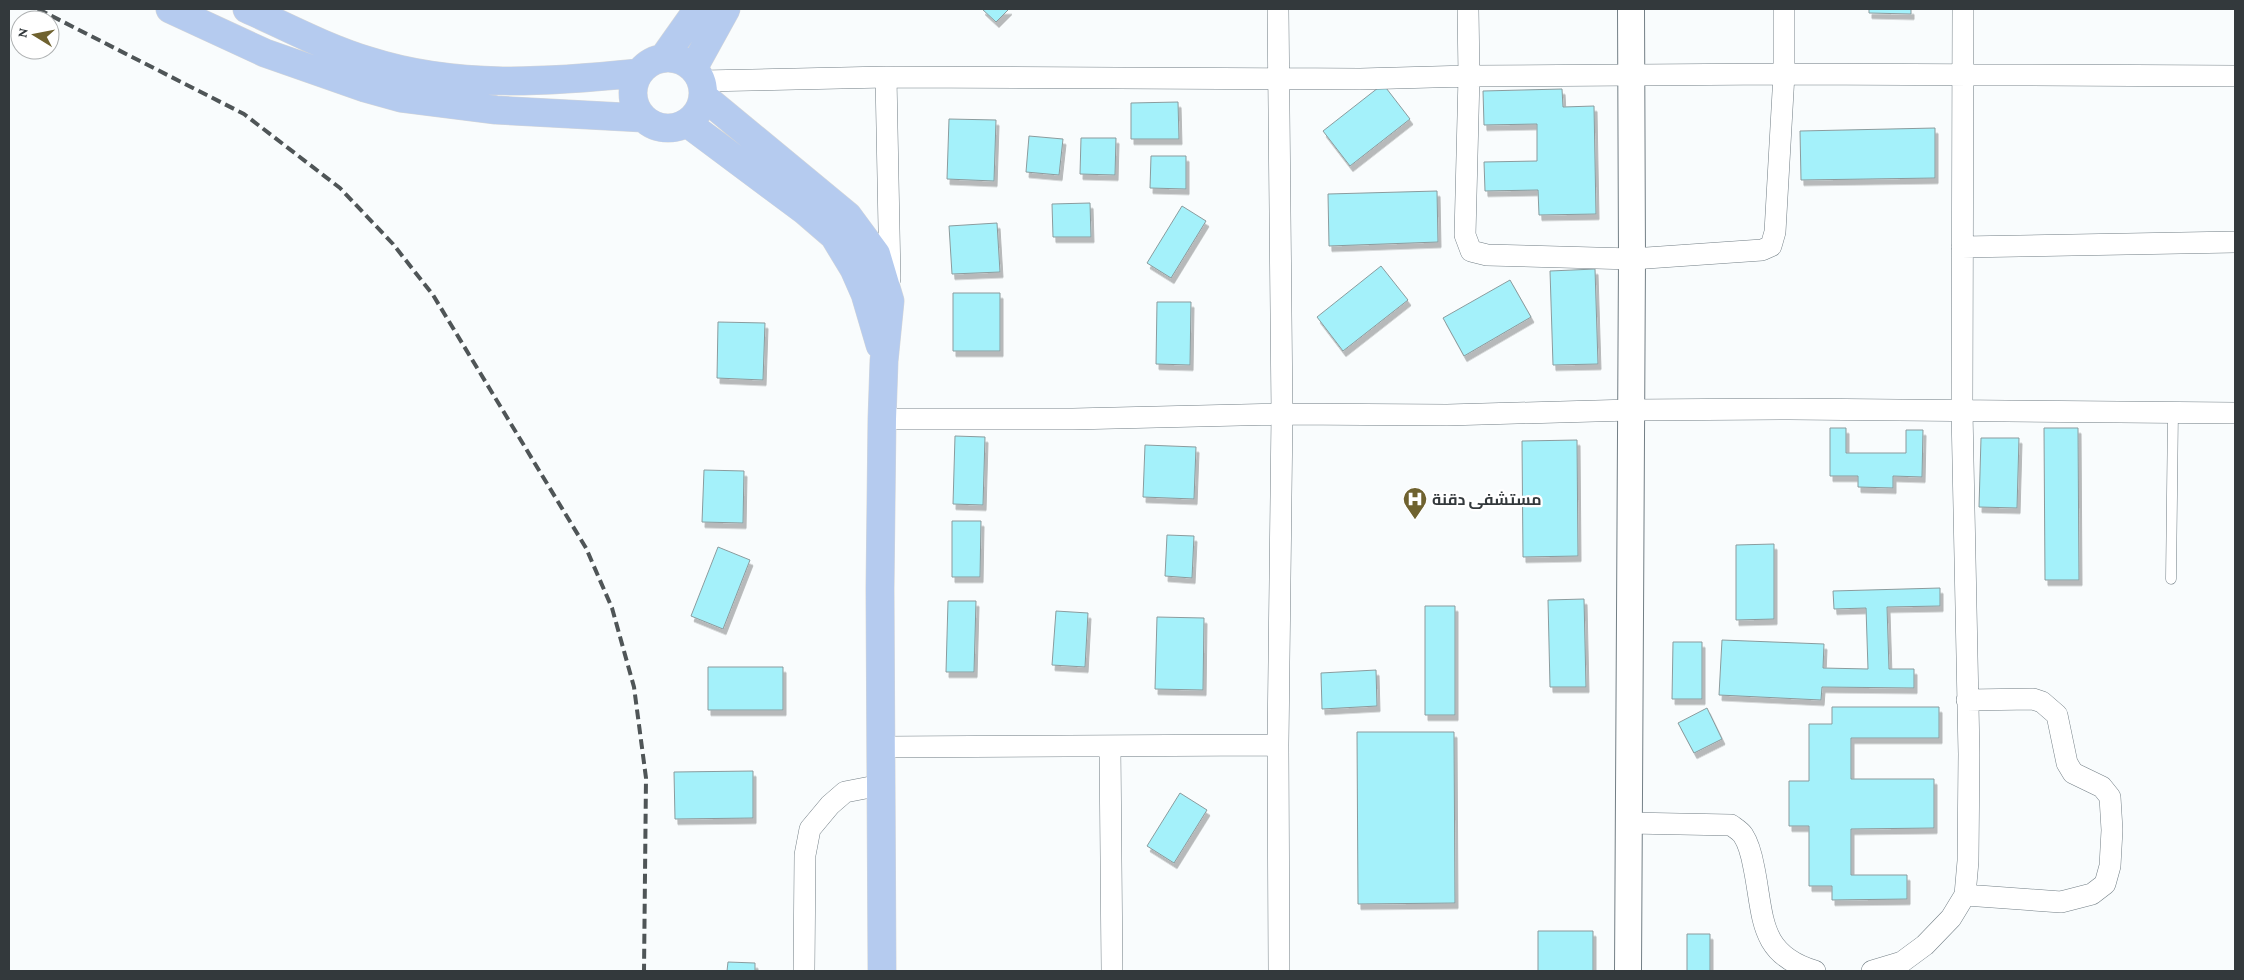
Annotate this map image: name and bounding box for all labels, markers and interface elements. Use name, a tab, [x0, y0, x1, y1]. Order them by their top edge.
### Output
north arrow	[10, 10, 60, 60]
text: N	[13, 26, 31, 39]
hospital icon: مستشفى دقنة	[1402, 486, 1428, 520]
place label: مستشفى دقنة	[1432, 491, 1542, 509]

